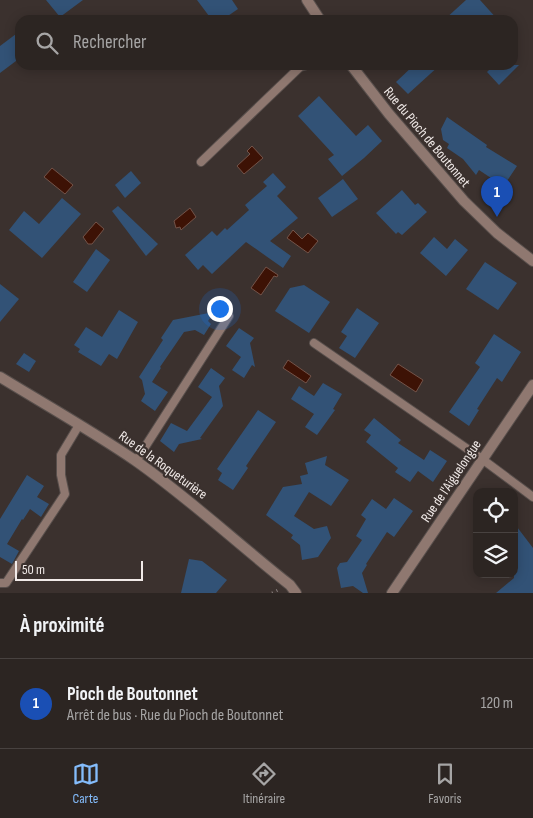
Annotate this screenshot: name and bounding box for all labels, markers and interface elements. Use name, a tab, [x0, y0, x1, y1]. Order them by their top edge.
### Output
search box	[15, 15, 518, 70]
icon: search	[33, 29, 61, 57]
text: Rechercher	[73, 31, 147, 54]
street label: Rue du Pioch de Boutonnet	[380, 83, 474, 191]
pin: 1	[481, 176, 513, 217]
your location	[207, 296, 233, 322]
street label: Rue de la Roqueturière	[115, 427, 211, 503]
street label: Rue de l'Aiguelongue	[417, 437, 485, 525]
map controls	[473, 488, 518, 578]
button: locate	[473, 488, 518, 533]
button: layers	[473, 533, 518, 578]
scale bar	[15, 558, 142, 581]
text: 50 m	[22, 561, 45, 578]
text: À proximité	[20, 613, 105, 638]
text: Pioch de Boutonnet	[67, 683, 198, 706]
text: 1	[33, 694, 39, 713]
text: 120 m	[481, 694, 513, 713]
text: Arrêt de bus · Rue du Pioch de Boutonnet	[67, 706, 283, 725]
tab: Carte	[72, 760, 100, 807]
tab: Itinéraire	[243, 760, 285, 807]
tab: Favoris	[428, 760, 461, 807]

